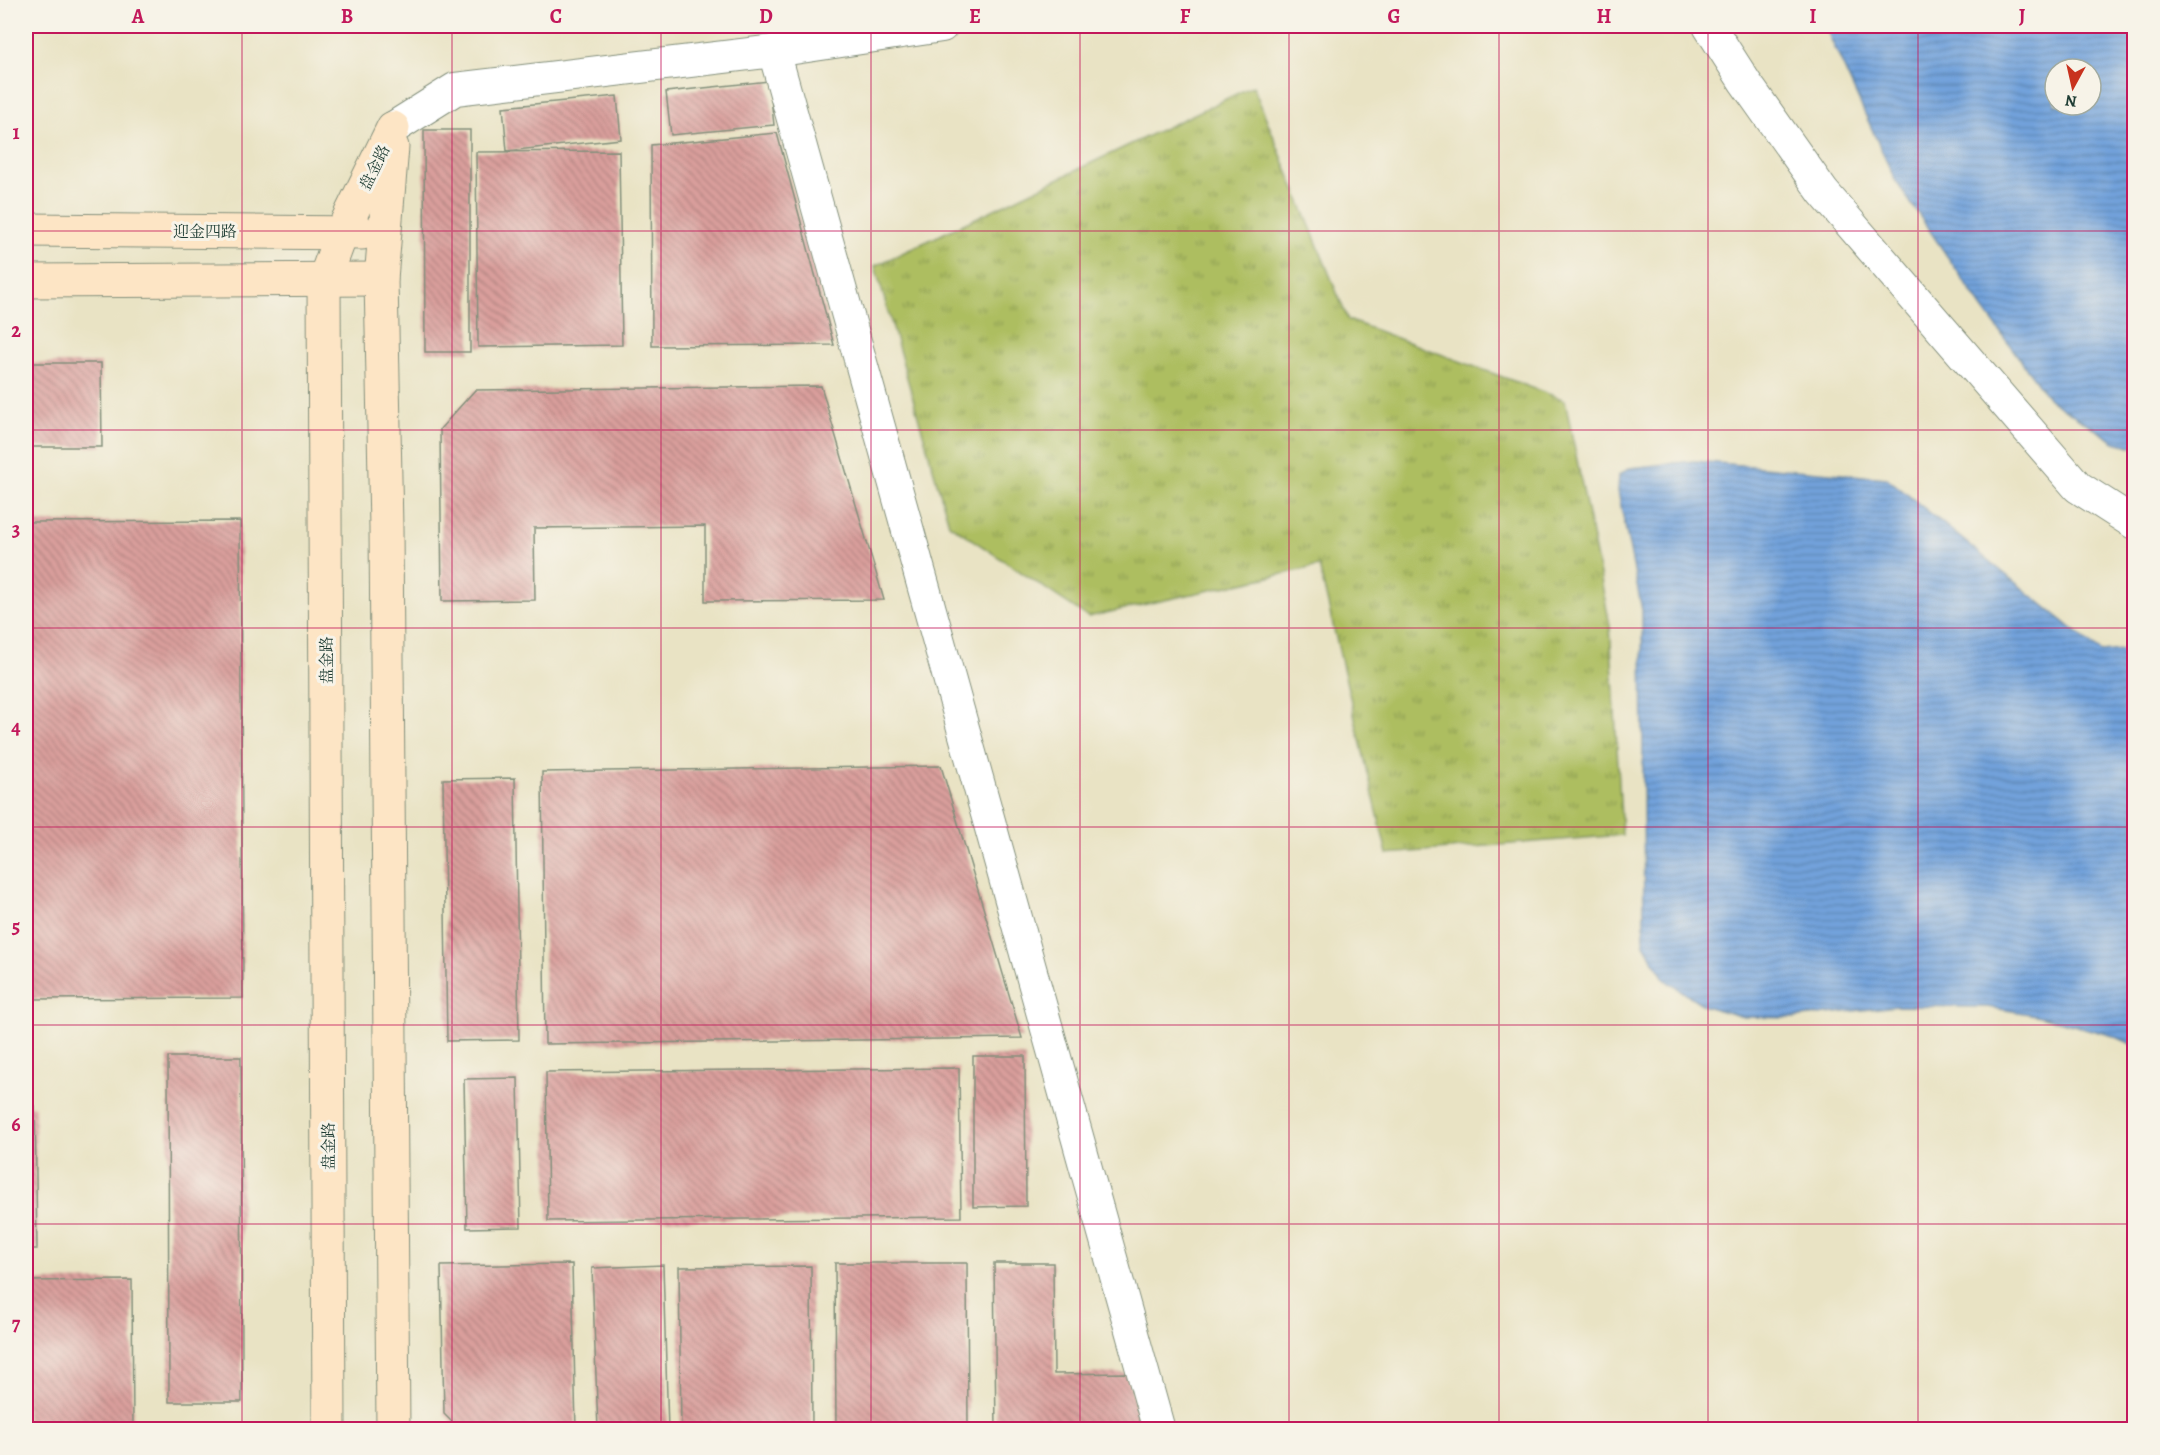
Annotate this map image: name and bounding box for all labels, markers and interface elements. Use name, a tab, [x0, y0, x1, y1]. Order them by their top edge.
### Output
text: A	[131, 3, 145, 30]
text: B	[341, 3, 353, 30]
text: C	[550, 3, 562, 30]
text: D	[759, 3, 773, 30]
text: E	[969, 3, 981, 30]
text: F	[1180, 3, 1191, 30]
text: G	[1387, 3, 1401, 30]
text: H	[1597, 3, 1612, 30]
text: I	[1809, 3, 1817, 30]
text: J	[2019, 3, 2026, 30]
north arrow	[2043, 57, 2103, 117]
text: N	[2063, 89, 2078, 113]
text: 1	[12, 119, 20, 146]
street label: 盘金路	[354, 141, 395, 194]
street label: 迎金四路	[173, 221, 237, 243]
text: 2	[11, 317, 21, 344]
text: 3	[12, 516, 20, 543]
street label: 盘金路	[316, 636, 338, 684]
text: 4	[11, 714, 21, 741]
text: 5	[12, 913, 20, 940]
text: 6	[11, 1111, 21, 1138]
street label: 盘金路	[318, 1122, 340, 1170]
text: 7	[12, 1310, 21, 1337]

